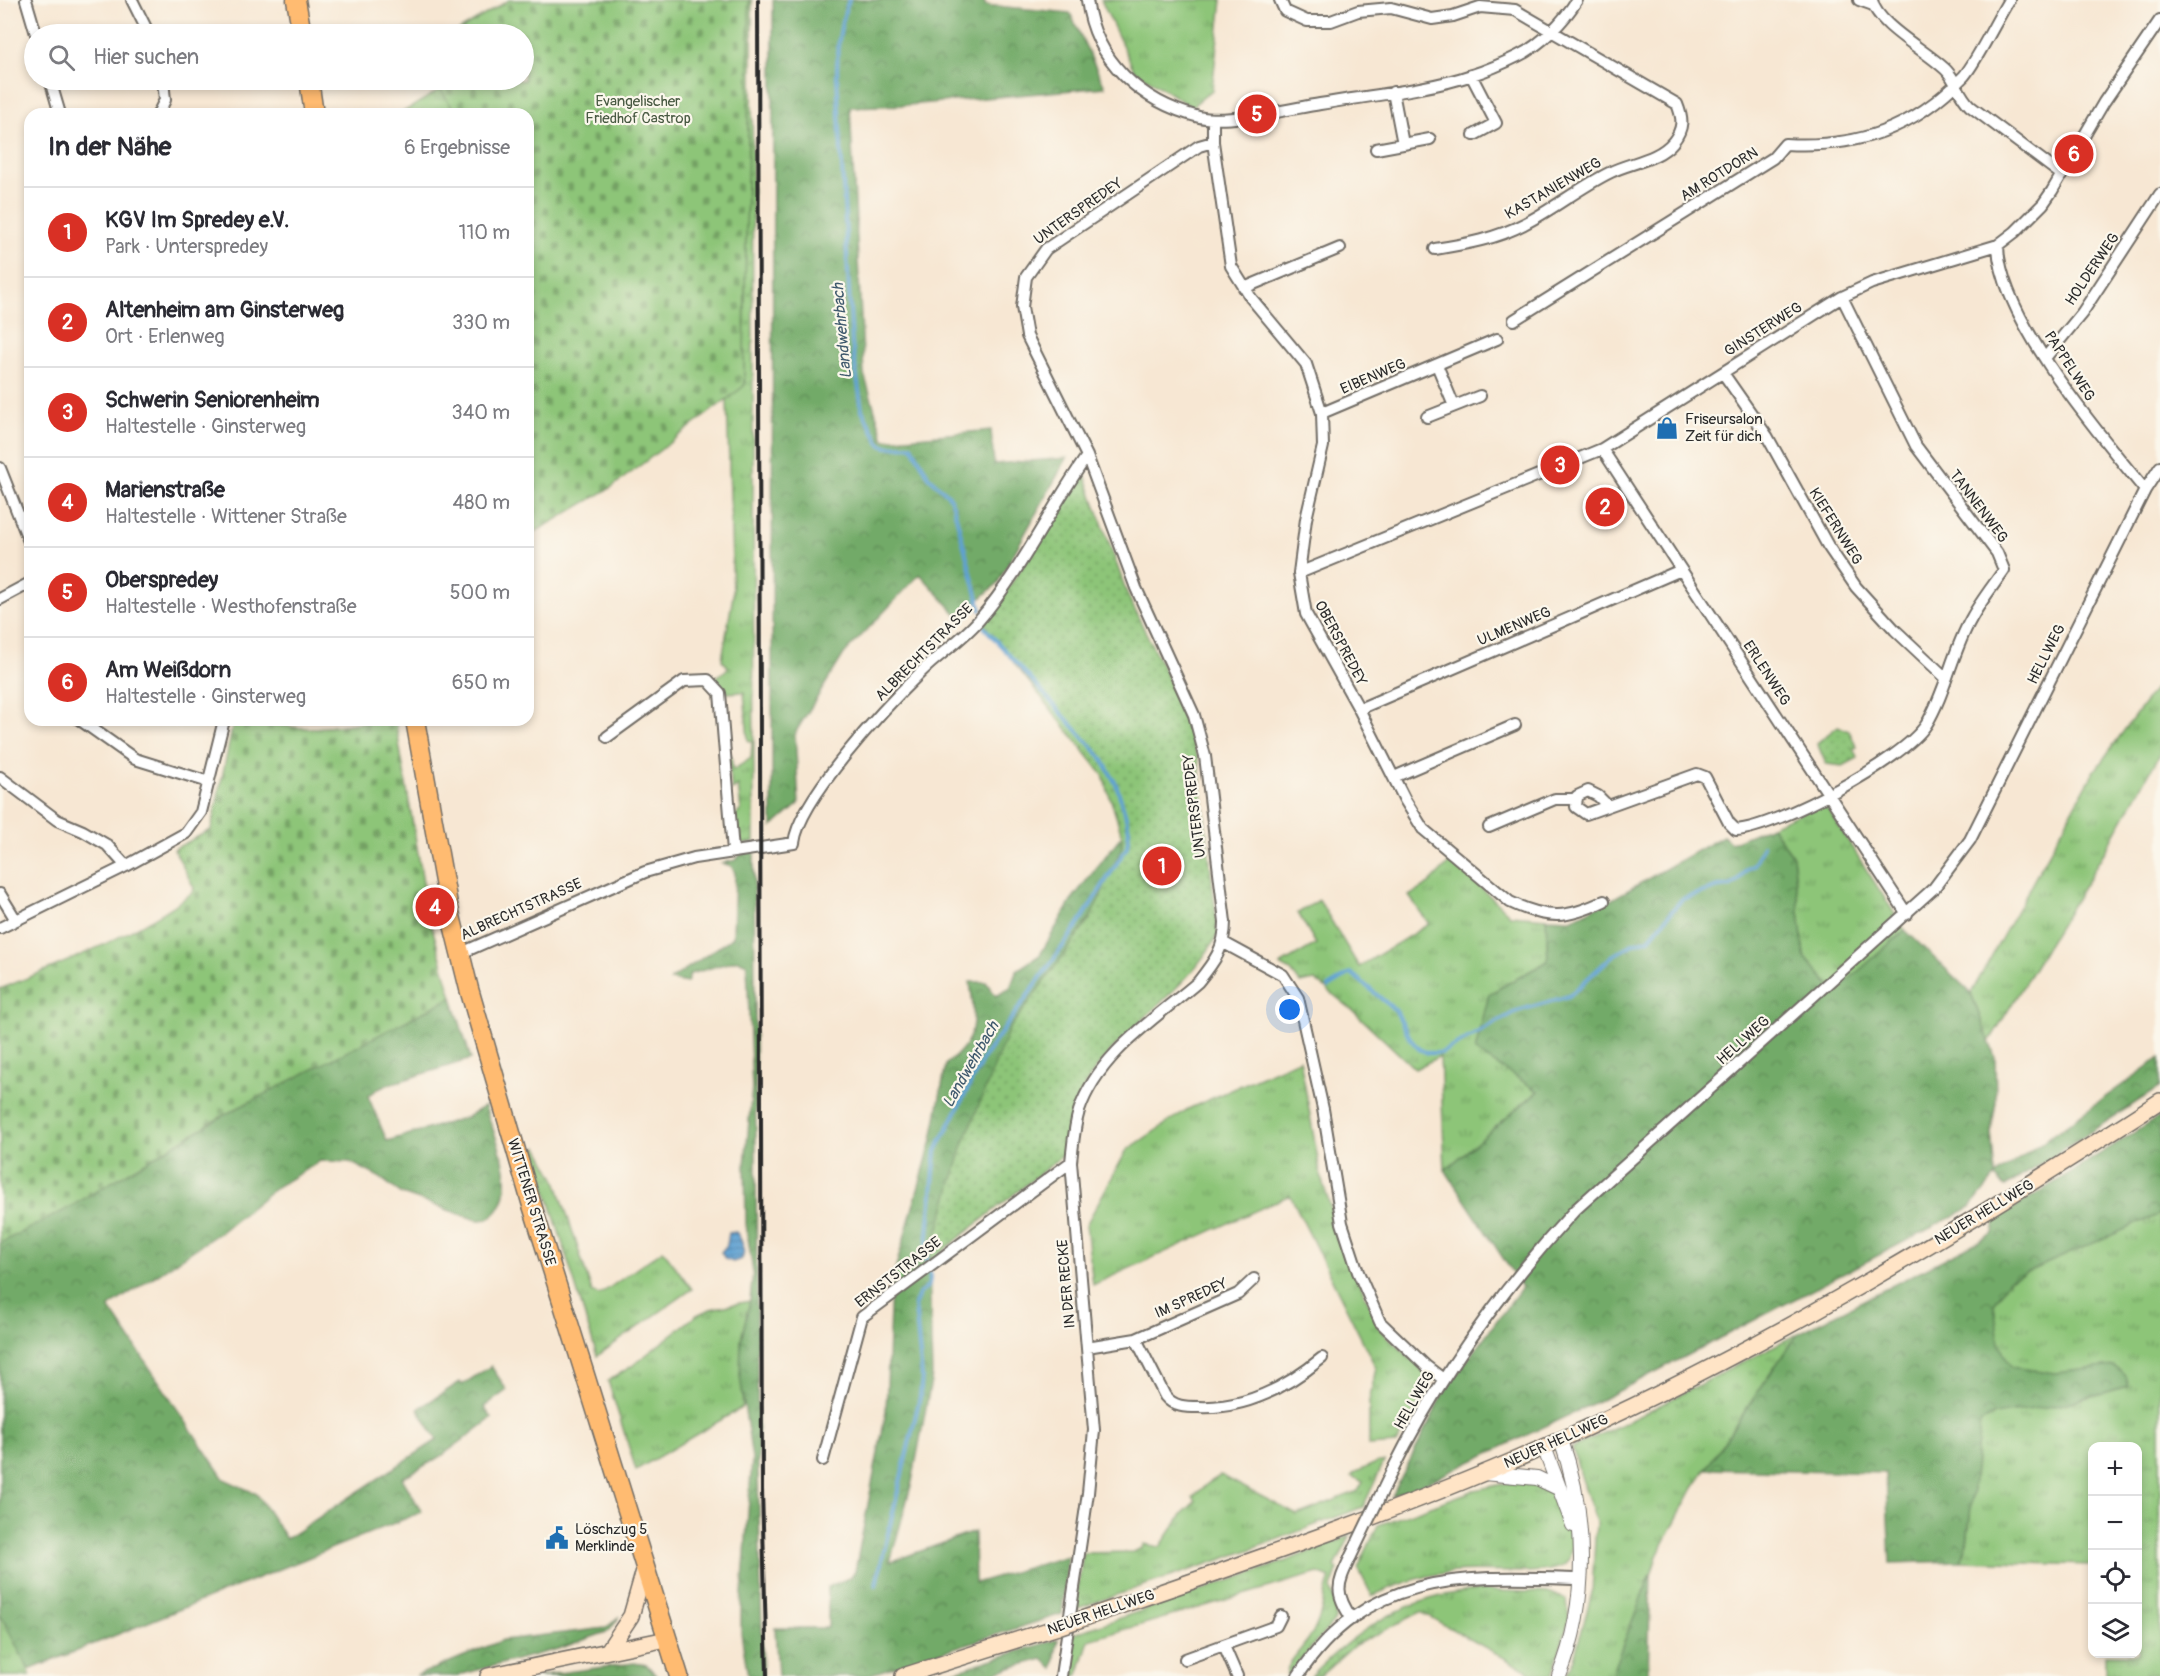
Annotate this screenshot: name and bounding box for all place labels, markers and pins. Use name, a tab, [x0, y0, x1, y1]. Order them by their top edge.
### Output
pin: 5	[1238, 92, 1276, 136]
pin: 6	[2054, 132, 2094, 176]
place label: Friseursalon Zeit für dich	[1685, 410, 1763, 446]
shop icon: Friseursalon Zeit für dich	[1654, 415, 1680, 441]
pin: 3	[1540, 442, 1580, 488]
pin: 2	[1586, 484, 1624, 530]
pin: 1	[1142, 844, 1182, 888]
pin: 4	[416, 884, 454, 930]
place label: Löschzug 5 Merklinde	[575, 1520, 647, 1556]
public building icon: Löschzug 5 Merklinde	[544, 1525, 570, 1551]

